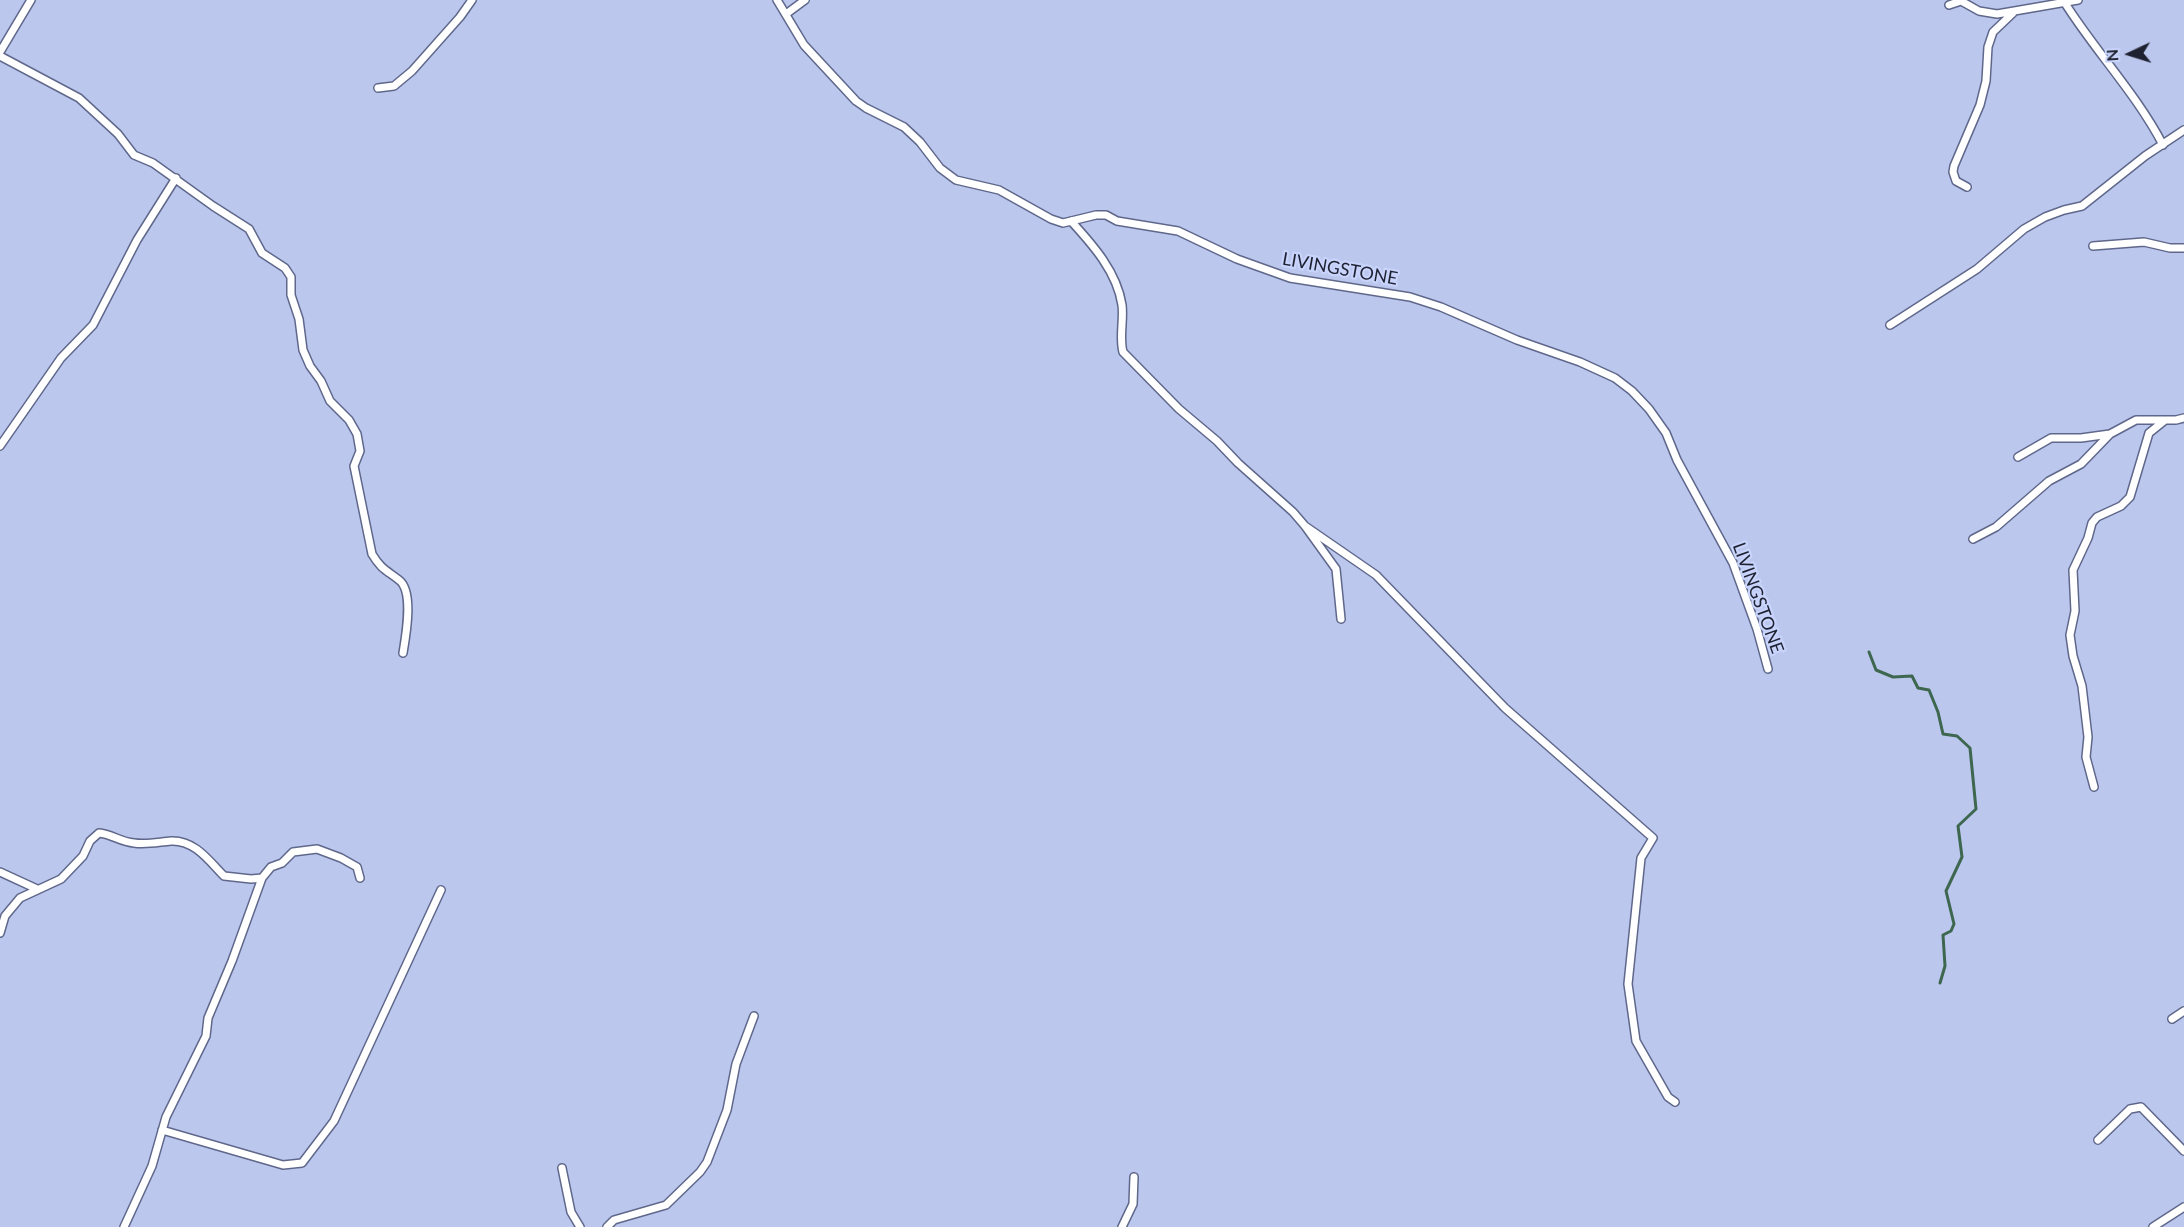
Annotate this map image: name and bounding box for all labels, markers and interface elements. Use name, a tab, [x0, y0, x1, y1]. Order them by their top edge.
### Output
north arrow	[2100, 24, 2160, 84]
text: N	[2102, 48, 2121, 62]
street label: LIVINGSTONE	[1281, 248, 1399, 290]
street label: LIVINGSTONE	[1728, 539, 1788, 657]

